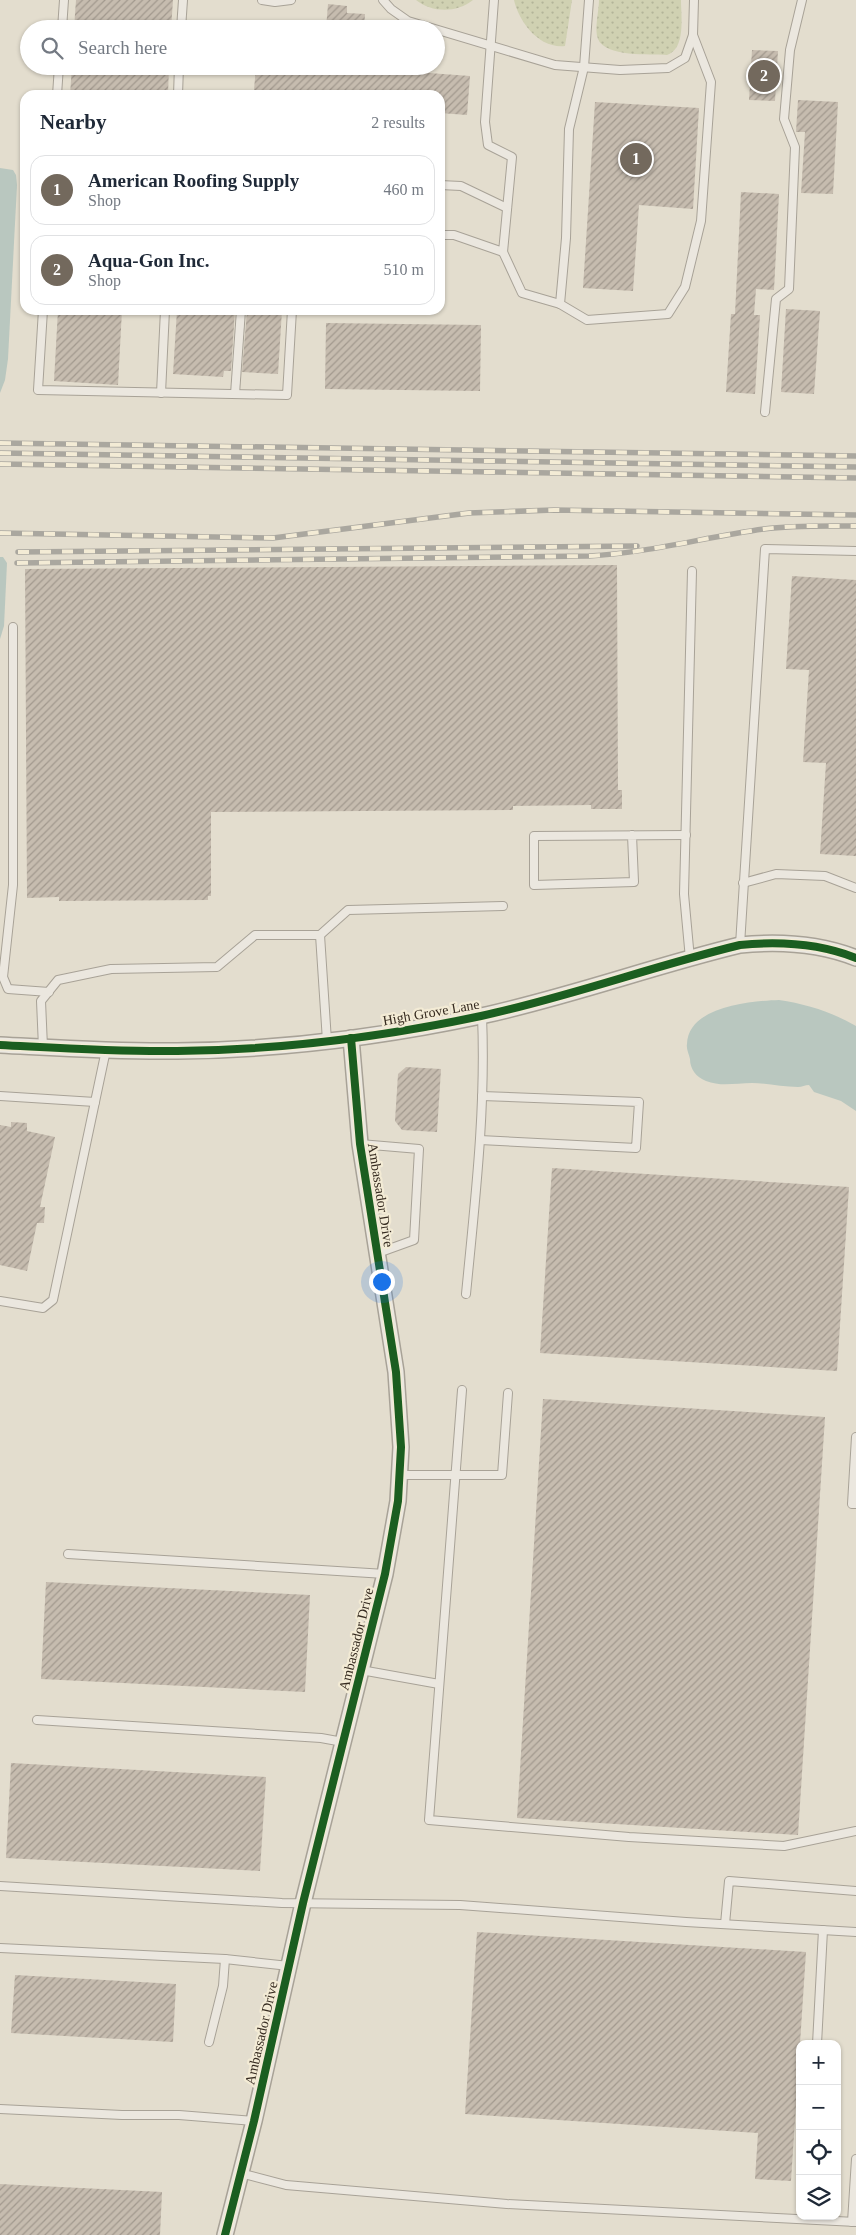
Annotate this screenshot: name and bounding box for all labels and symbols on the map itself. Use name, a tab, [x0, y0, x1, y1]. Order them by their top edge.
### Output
pin: 2	[748, 57, 780, 95]
pin: 1	[620, 140, 652, 178]
street label: High Grove Lane	[382, 997, 481, 1028]
street label: Ambassador Drive	[365, 1142, 396, 1248]
your location	[369, 1269, 395, 1295]
street label: Ambassador Drive	[336, 1586, 377, 1692]
street label: Ambassador Drive	[242, 1980, 281, 2086]

